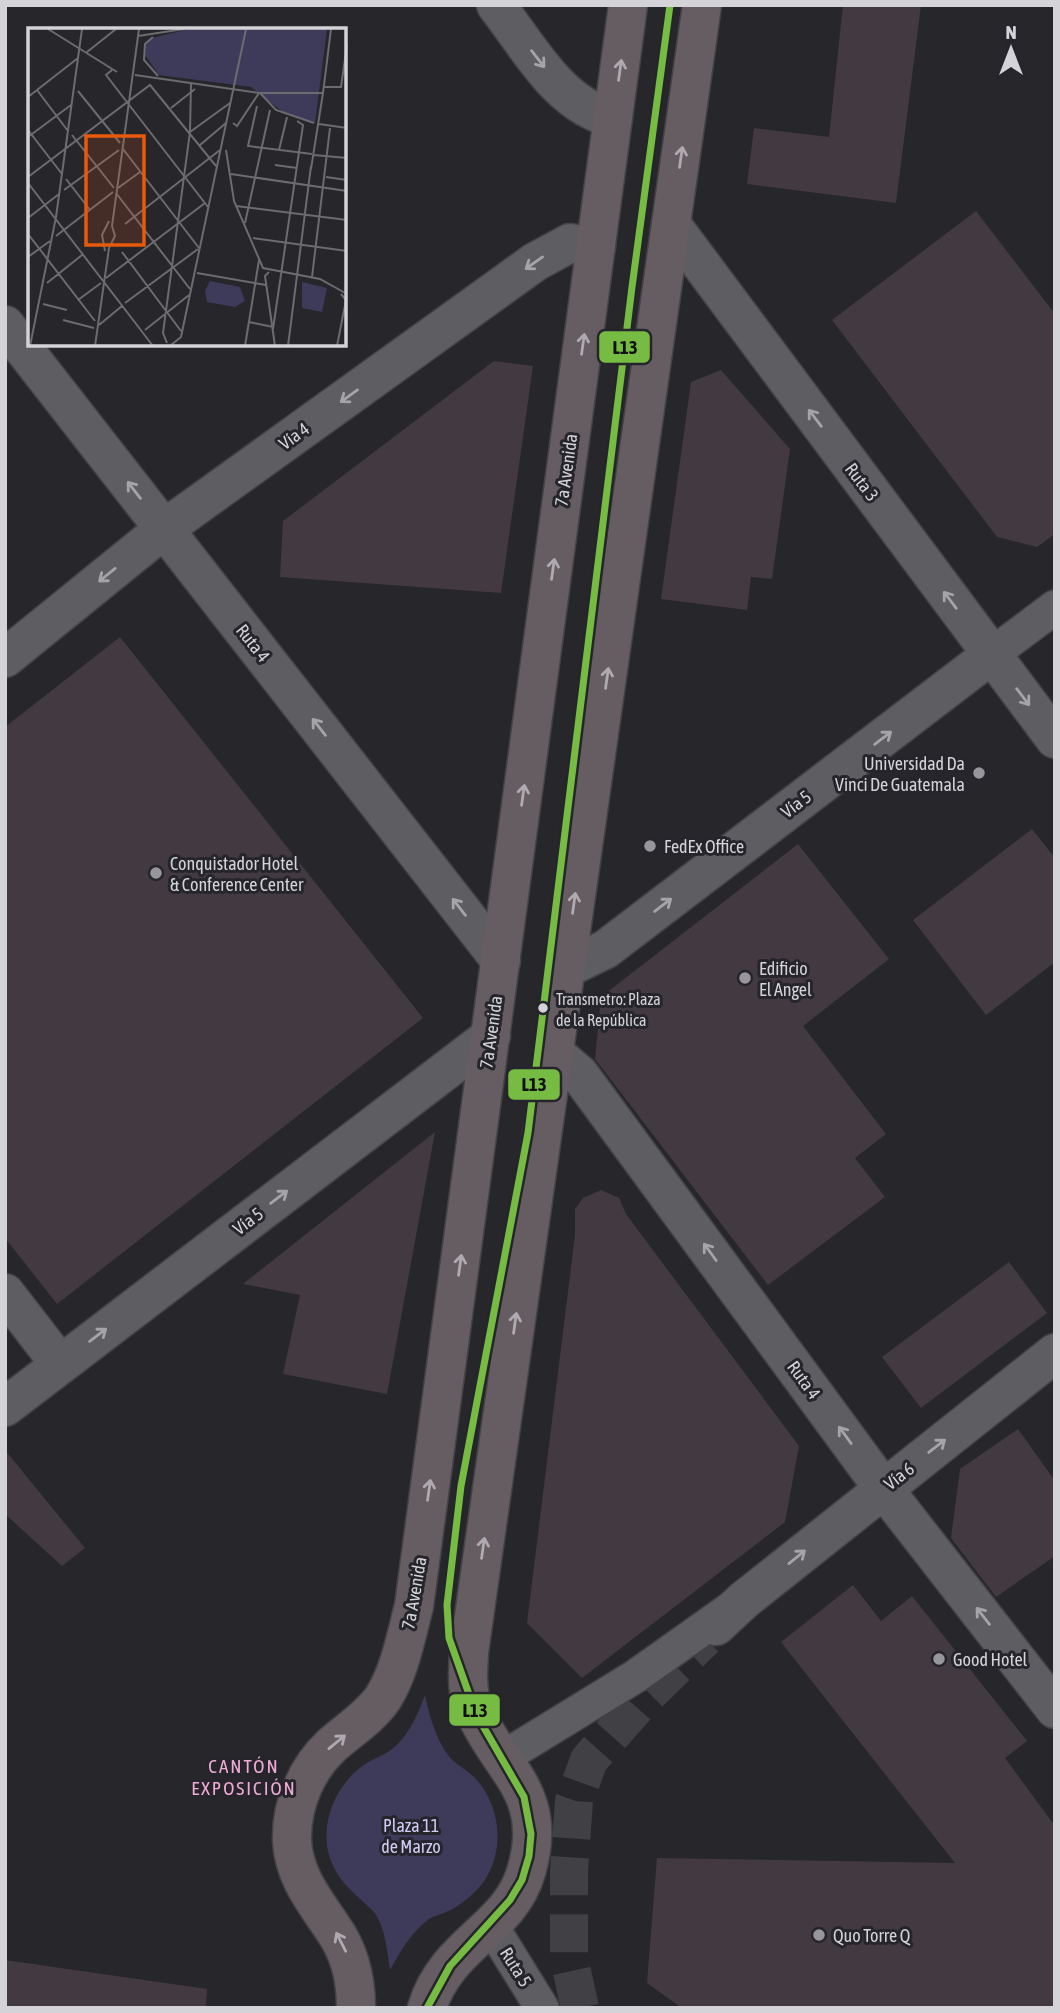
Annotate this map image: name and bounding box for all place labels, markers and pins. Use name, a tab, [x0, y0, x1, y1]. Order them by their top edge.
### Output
place label: Universidad Da Vinci De Guatemala	[835, 753, 965, 795]
marker: Universidad Da Vinci De Guatemala	[971, 765, 987, 781]
place label: FedEx Office	[664, 836, 744, 857]
marker: FedEx Office	[642, 838, 658, 854]
place label: Conquistador Hotel & Conference Center	[170, 853, 304, 895]
marker: Conquistador Hotel & Conference Center	[148, 865, 164, 881]
place label: Edificio El Angel	[759, 958, 812, 1000]
marker: Edificio El Angel	[737, 970, 753, 986]
place label: Transmetro: Plaza de la República	[556, 990, 661, 1030]
marker: Transmetro: Plaza de la República	[536, 1001, 550, 1015]
place label: Good Hotel	[953, 1649, 1028, 1670]
marker: Good Hotel	[931, 1651, 947, 1667]
place label: Quo Torre Q	[833, 1925, 911, 1946]
marker: Quo Torre Q	[811, 1927, 827, 1943]

